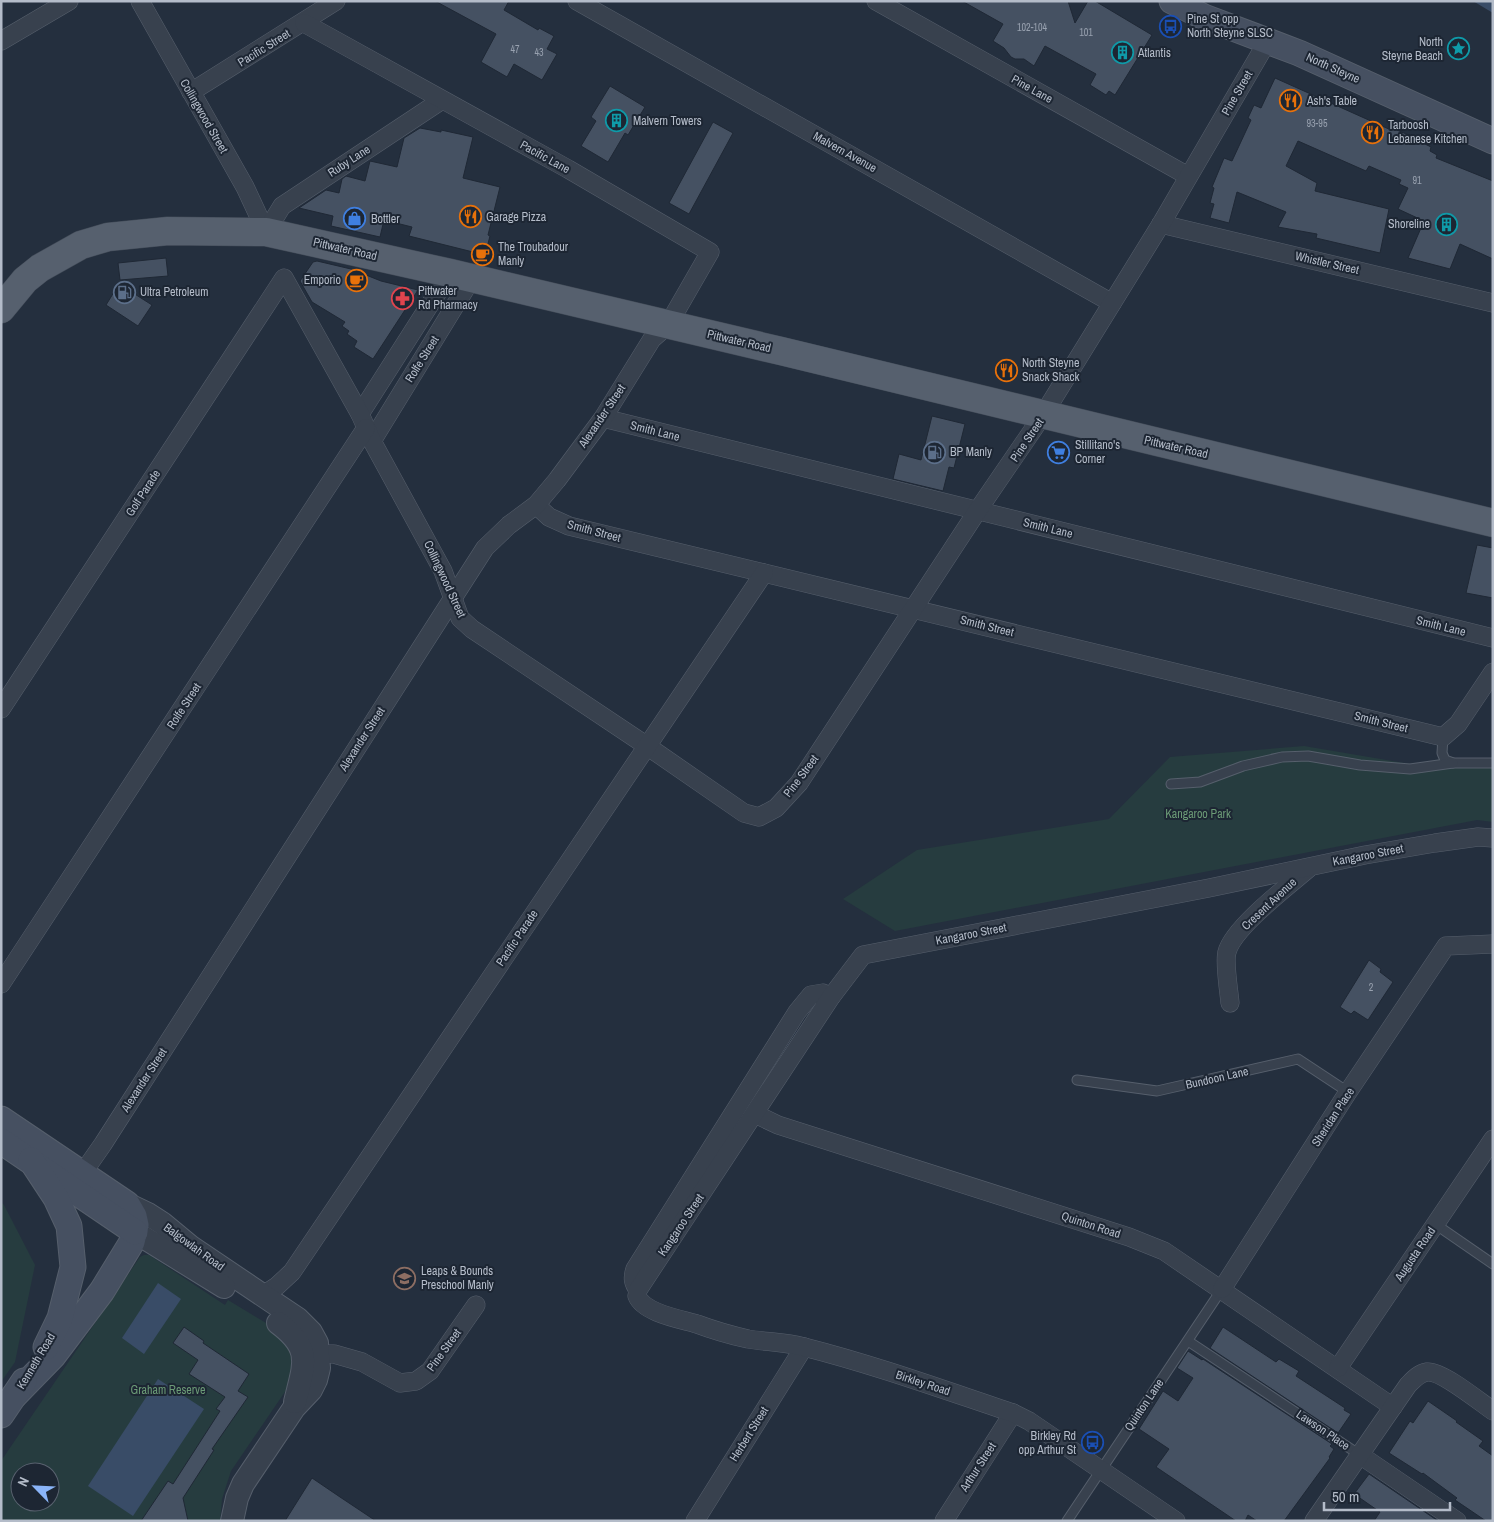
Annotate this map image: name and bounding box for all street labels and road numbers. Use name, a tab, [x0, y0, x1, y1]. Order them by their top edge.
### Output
street label: Pacific Street	[235, 25, 294, 70]
street label: North Steyne	[1304, 49, 1362, 87]
street label: Pine Street	[1218, 67, 1256, 118]
street label: Pine Lane	[1008, 71, 1056, 107]
street label: Collingwood Street	[176, 76, 232, 156]
street label: Malvern Avenue	[810, 128, 880, 176]
street label: Pacific Lane	[517, 137, 573, 177]
street label: Ruby Lane	[325, 141, 373, 181]
street label: Pittwater Road	[311, 234, 379, 264]
street label: Whistler Street	[1293, 248, 1361, 278]
street label: Pittwater Road	[705, 326, 773, 356]
street label: Rolfe Street	[401, 333, 443, 385]
street label: Alexander Street	[574, 381, 629, 452]
street label: Pine Street	[1007, 415, 1048, 465]
street label: Smith Lane	[629, 417, 681, 445]
street label: Pittwater Road	[1142, 432, 1210, 462]
street label: Golf Parade	[122, 467, 164, 519]
street label: Smith Lane	[1022, 514, 1074, 542]
street label: Smith Street	[566, 516, 623, 546]
street label: Collingwood Street	[420, 538, 470, 620]
street label: Smith Street	[959, 612, 1016, 640]
street label: Smith Lane	[1415, 612, 1467, 640]
street label: Rolfe Street	[163, 680, 205, 732]
street label: Alexander Street	[335, 704, 389, 775]
street label: Smith Street	[1353, 708, 1410, 736]
street label: Pine Street	[780, 751, 822, 800]
street label: Kangaroo Street	[1331, 840, 1405, 870]
street label: Cresent Avenue	[1238, 874, 1300, 934]
street label: Pacific Parade	[492, 907, 542, 969]
street label: Kangaroo Street	[934, 919, 1008, 949]
street label: Alexander Street	[117, 1045, 171, 1116]
street label: Bundoon Lane	[1184, 1063, 1250, 1093]
street label: Sheridan Place	[1308, 1084, 1358, 1150]
street label: Kangaroo Street	[654, 1191, 708, 1259]
street label: Quinton Road	[1059, 1208, 1123, 1242]
street label: Balgowlah Road	[160, 1219, 228, 1275]
street label: Augusta Road	[1390, 1224, 1439, 1285]
street label: Pine Street	[423, 1325, 465, 1375]
street label: Kenneth Road	[13, 1330, 59, 1392]
street label: Birkley Road	[894, 1367, 952, 1399]
street label: Quinton Lane	[1121, 1376, 1167, 1434]
street label: Herbert Street	[726, 1403, 772, 1464]
street label: Lawson Place	[1293, 1406, 1353, 1454]
street label: Arthur Street	[956, 1439, 1000, 1496]

